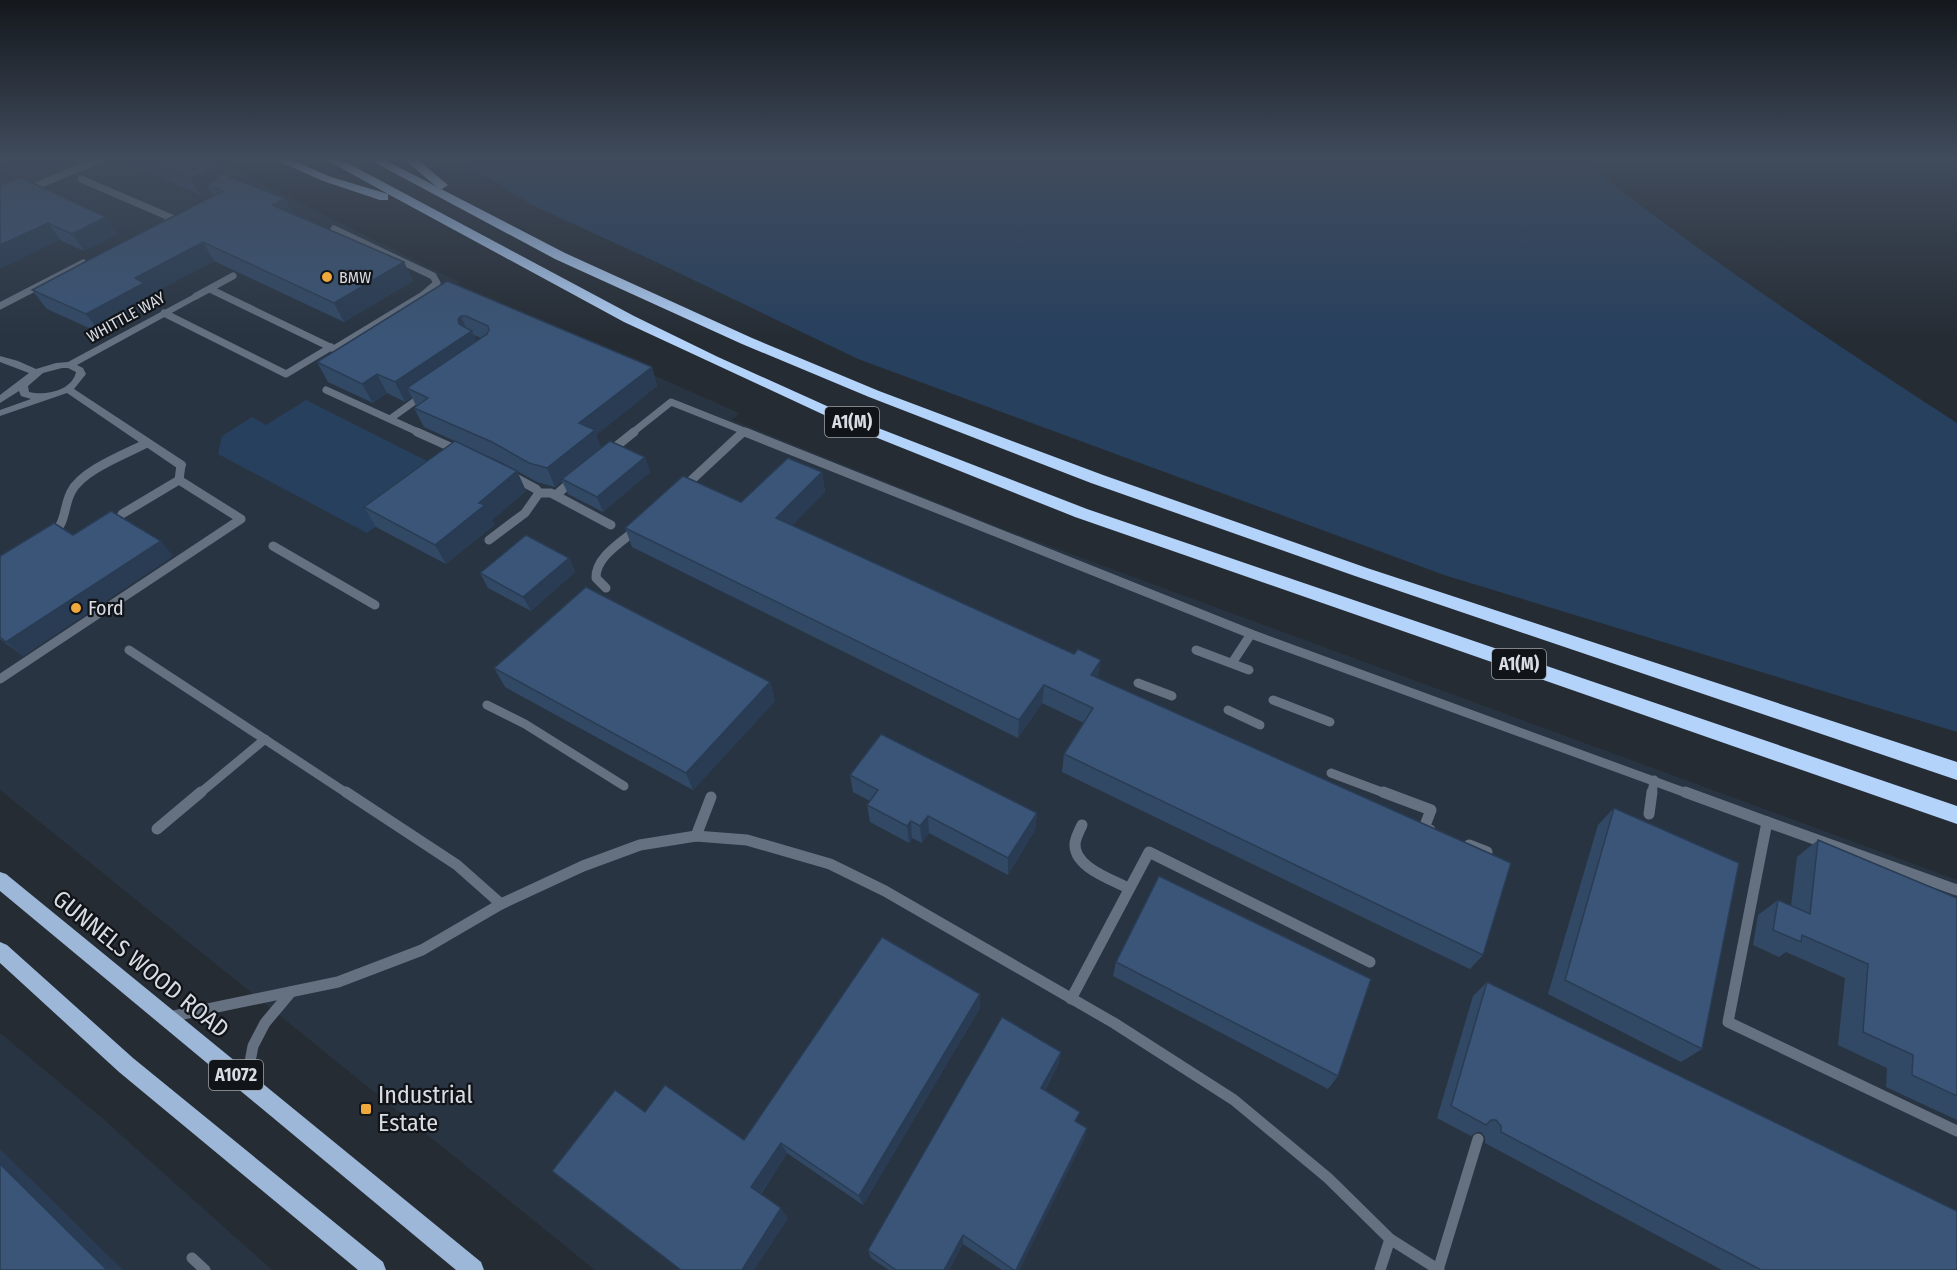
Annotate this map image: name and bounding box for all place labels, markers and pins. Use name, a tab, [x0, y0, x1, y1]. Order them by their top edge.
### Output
place label: BMW	[339, 268, 371, 287]
marker: BMW	[320, 270, 334, 284]
place label: Ford	[88, 596, 124, 620]
marker: Ford	[69, 601, 83, 615]
place label: Industrial Estate	[378, 1081, 473, 1137]
marker: Industrial Estate	[359, 1102, 373, 1116]

